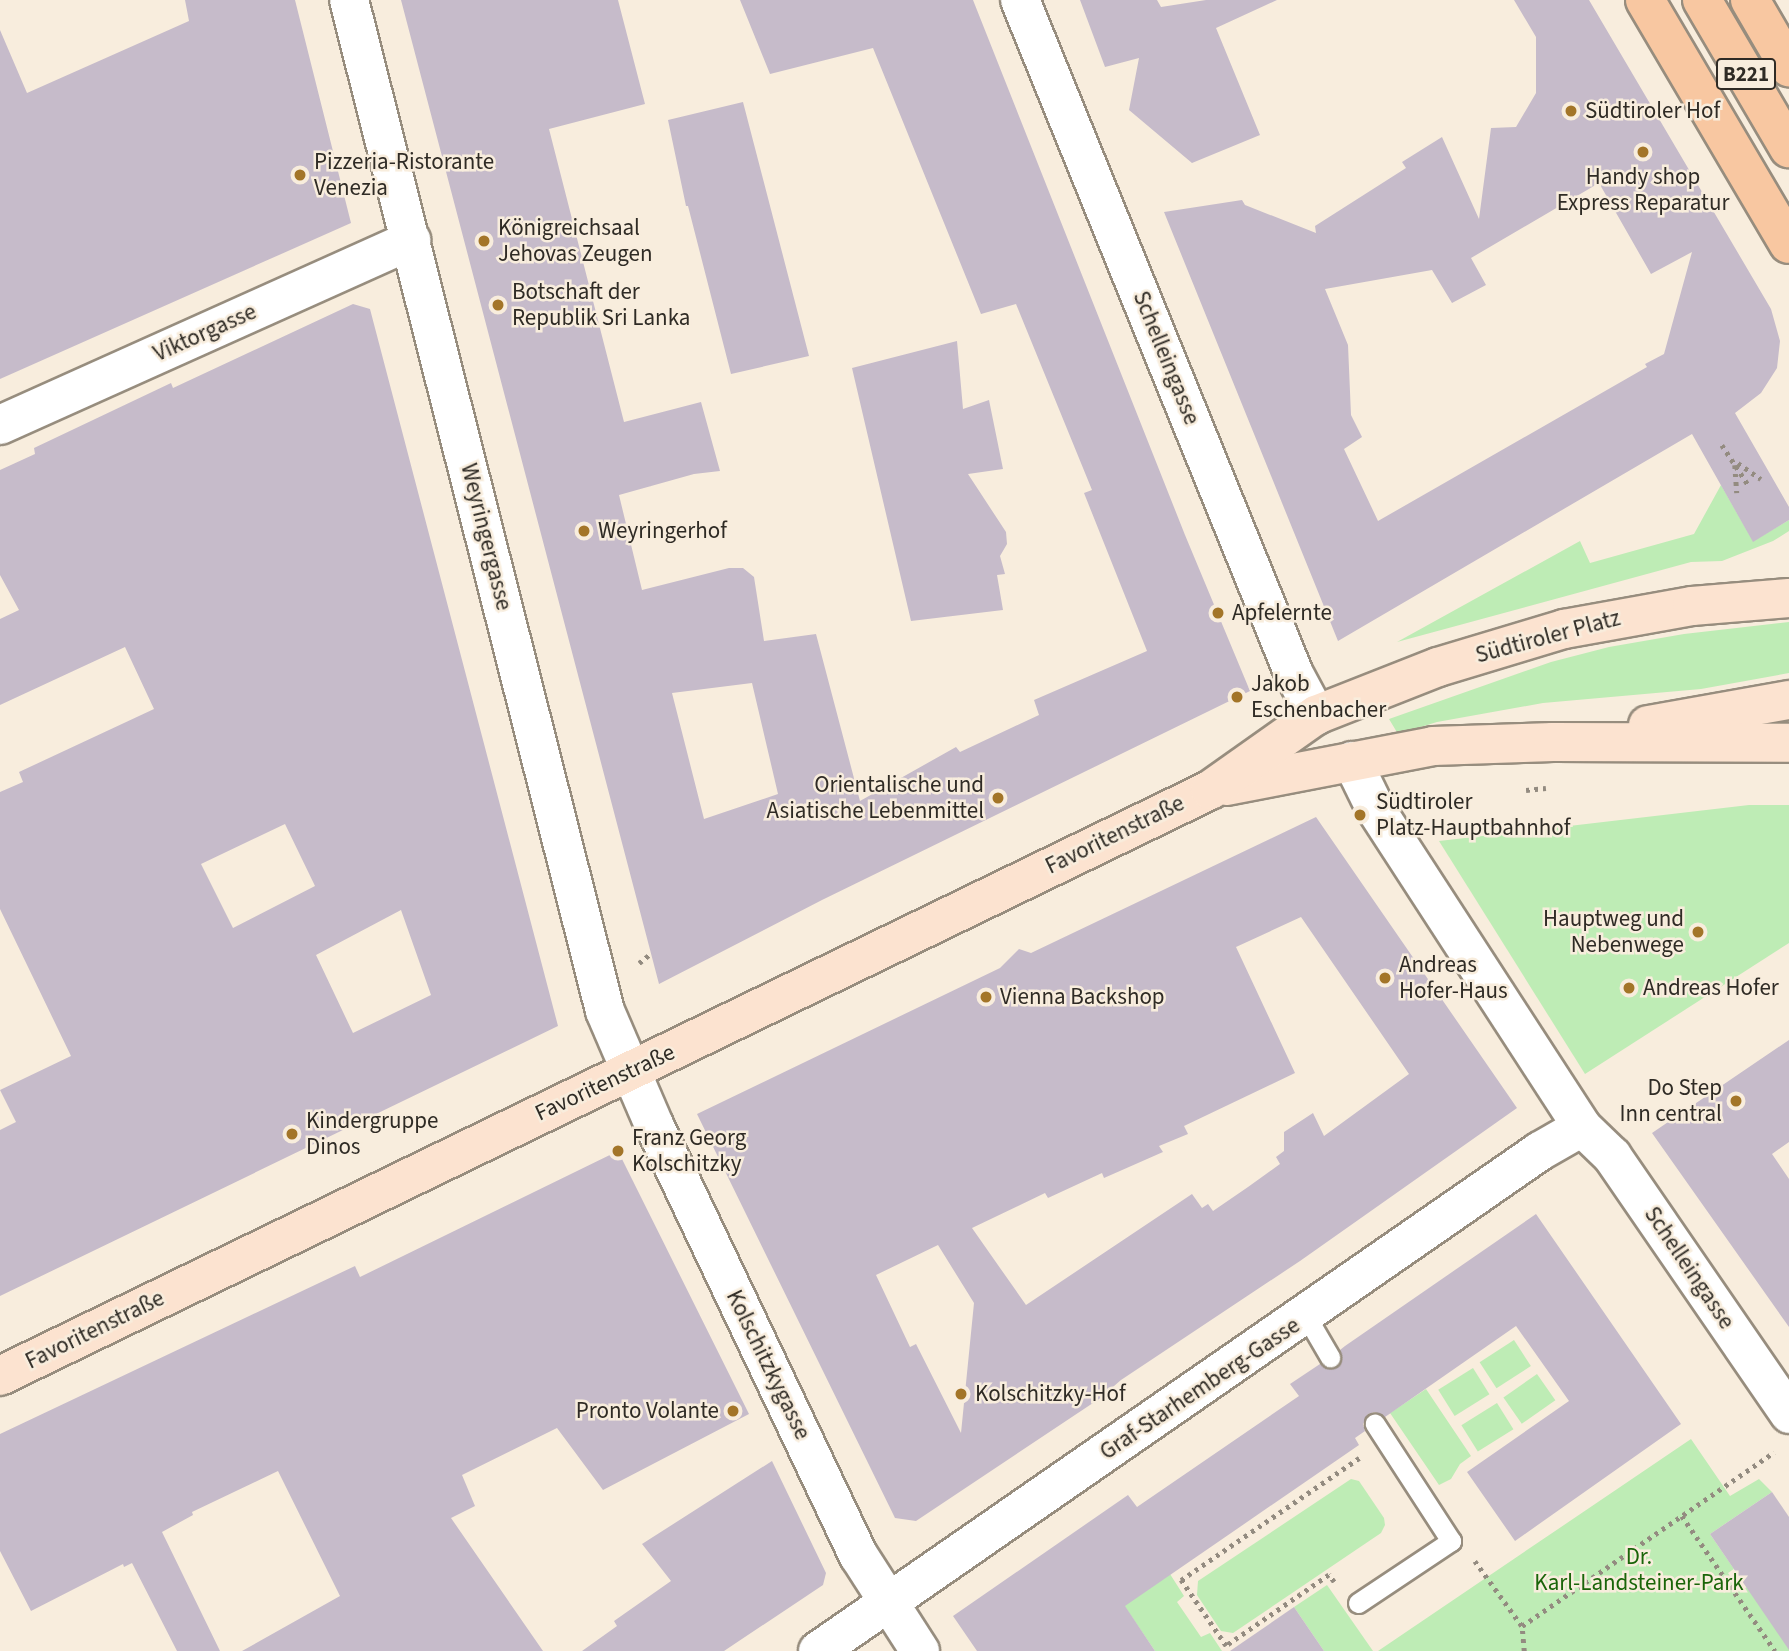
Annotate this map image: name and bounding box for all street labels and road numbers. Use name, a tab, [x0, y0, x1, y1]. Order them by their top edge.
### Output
road number: B221	[1714, 56, 1778, 92]
street label: Schelleingasse	[1127, 287, 1205, 429]
street label: Viktorgasse	[149, 298, 261, 368]
street label: Weyringergasse	[454, 461, 518, 613]
street label: Südtiroler Platz	[1473, 604, 1623, 670]
street label: Favoritenstraße	[1041, 789, 1189, 881]
street label: Favoritenstraße	[531, 1039, 679, 1127]
street label: Schelleingasse	[1638, 1202, 1740, 1334]
street label: Favoritenstraße	[21, 1284, 169, 1376]
street label: Kolschitzkygasse	[720, 1286, 816, 1444]
street label: Graf-Starhemberg-Gasse	[1095, 1312, 1305, 1466]

